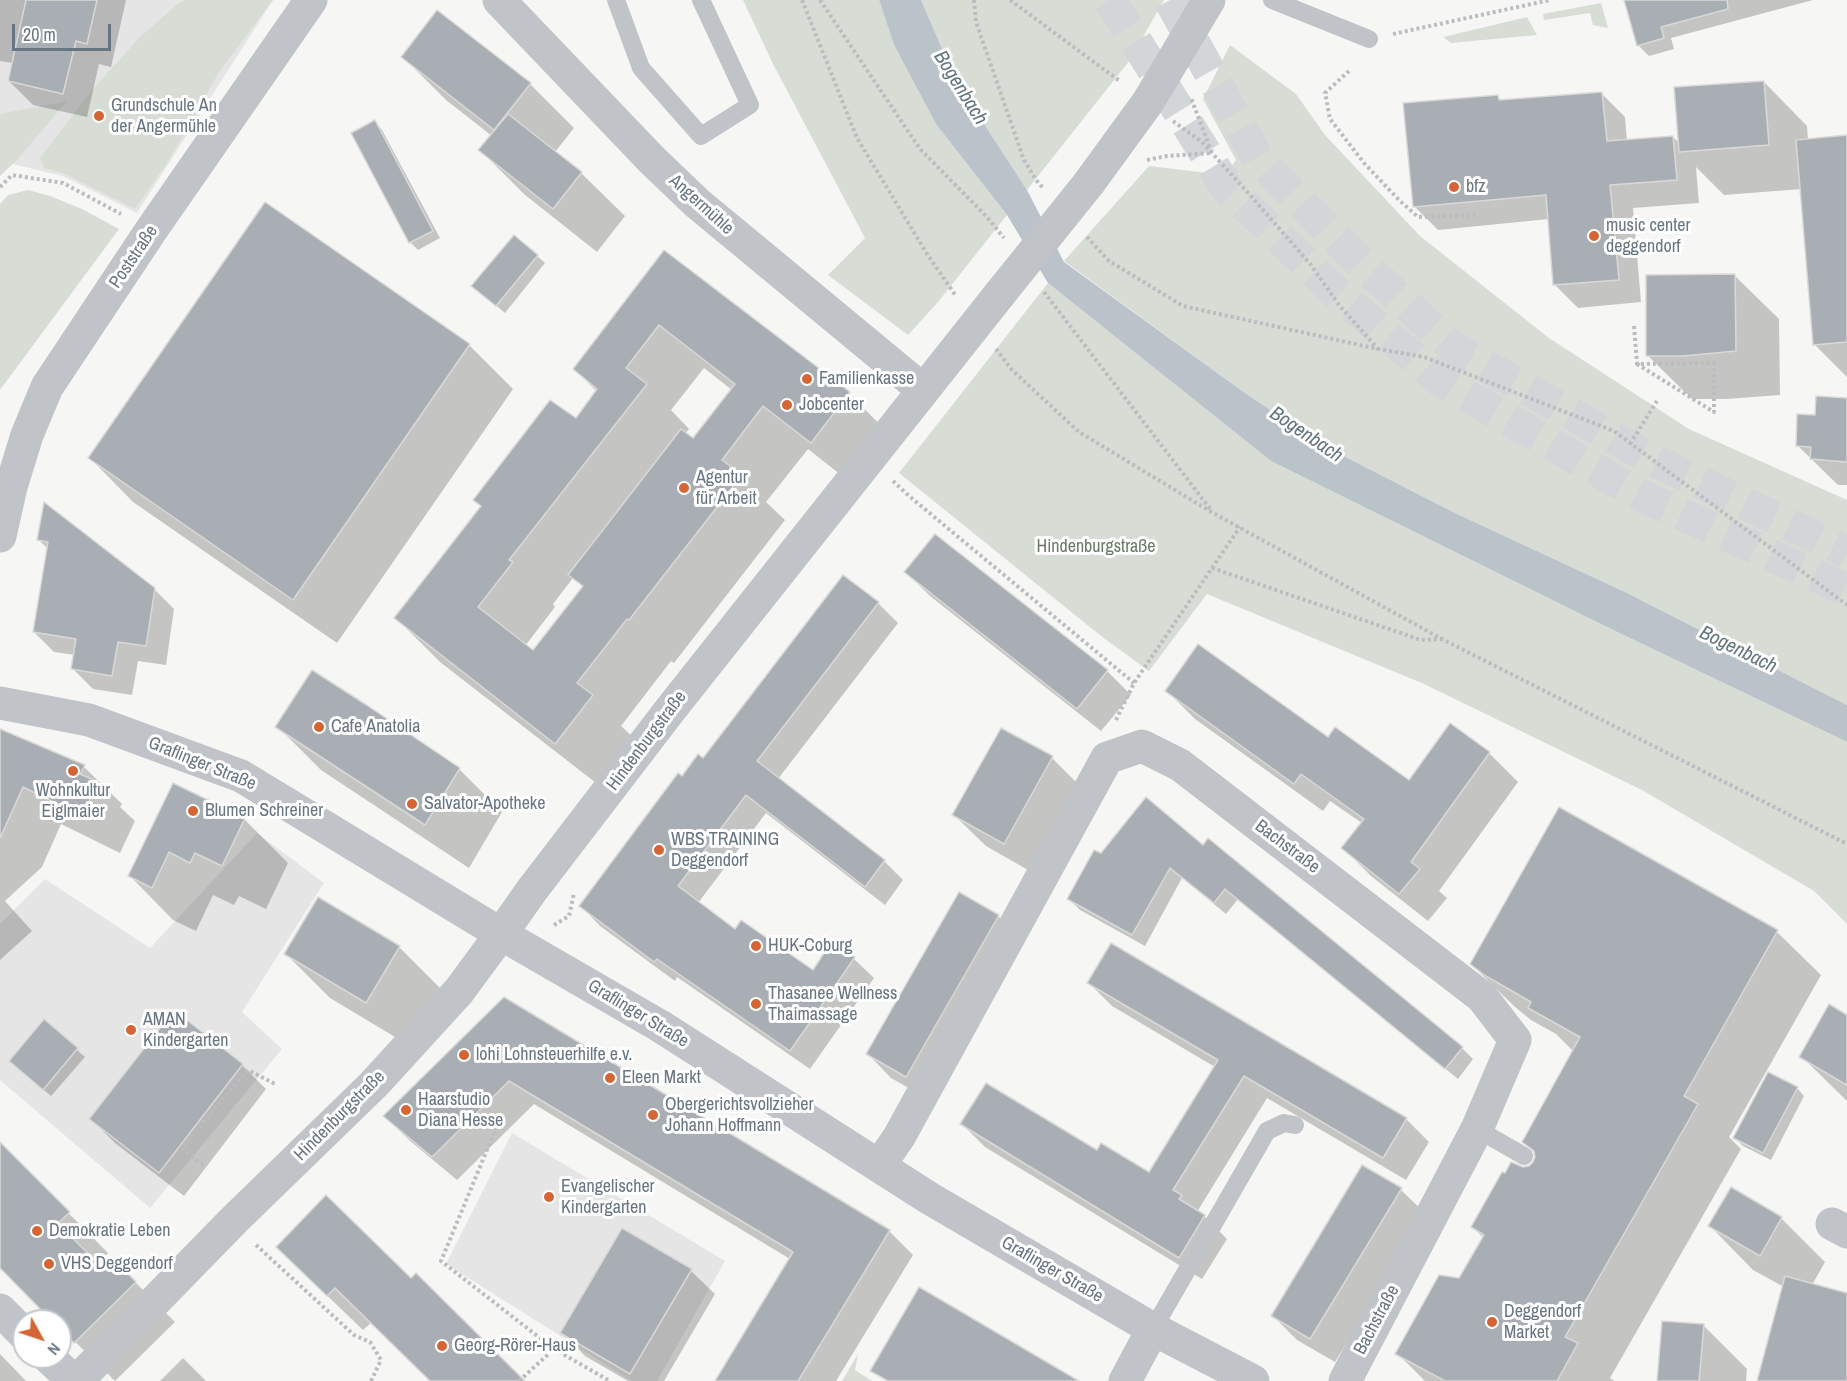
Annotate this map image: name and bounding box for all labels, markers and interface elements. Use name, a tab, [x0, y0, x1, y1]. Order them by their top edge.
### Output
scale bar	[15, 12, 114, 50]
text: 20 m	[23, 22, 56, 47]
water label: Bogenbach	[928, 46, 992, 130]
place label: Grundschule An der Angermühle	[111, 95, 217, 138]
marker: Grundschule An der Angermühle	[92, 109, 106, 123]
street label: Angermühle	[664, 170, 738, 240]
place label: bfz	[1466, 176, 1486, 198]
marker: bfz	[1447, 180, 1461, 194]
place label: music center deggendorf	[1606, 215, 1690, 258]
street label: Poststraße	[105, 221, 163, 293]
marker: music center deggendorf	[1587, 229, 1601, 243]
place label: Familienkasse	[819, 368, 914, 390]
marker: Familienkasse	[800, 372, 814, 386]
place label: Jobcenter	[799, 394, 864, 416]
marker: Jobcenter	[780, 398, 794, 412]
water label: Bogenbach	[1265, 402, 1347, 468]
place label: Agentur für Arbeit	[696, 467, 757, 510]
marker: Agentur für Arbeit	[677, 481, 691, 495]
park label: Hindenburgstraße	[1037, 536, 1155, 558]
water label: Bogenbach	[1695, 621, 1781, 679]
street label: Hindenburgstraße	[603, 687, 691, 795]
place label: Cafe Anatolia	[331, 716, 420, 738]
marker: Cafe Anatolia	[312, 720, 326, 734]
street label: Graflinger Straße	[145, 733, 259, 795]
marker: Wohnkultur Eiglmaier	[66, 764, 80, 778]
place label: Wohnkultur Eiglmaier	[36, 780, 110, 822]
place label: Salvator-Apotheke	[424, 793, 545, 815]
marker: Salvator-Apotheke	[405, 797, 419, 811]
place label: Blumen Schreiner	[205, 800, 323, 822]
marker: Blumen Schreiner	[186, 804, 200, 818]
street label: Bachstraße	[1250, 816, 1324, 878]
place label: WBS TRAINING Deggendorf	[671, 829, 779, 872]
marker: WBS TRAINING Deggendorf	[652, 843, 666, 857]
place label: HUK-Coburg	[768, 935, 852, 957]
marker: HUK-Coburg	[749, 939, 763, 953]
street label: Graflinger Straße	[584, 975, 692, 1053]
place label: Thasanee Wellness Thaimassage	[768, 983, 897, 1026]
marker: Thasanee Wellness Thaimassage	[749, 997, 763, 1011]
place label: AMAN Kindergarten	[143, 1009, 228, 1052]
marker: AMAN Kindergarten	[124, 1023, 138, 1037]
place label: lohi Lohnsteuerhilfe e.v.	[476, 1044, 632, 1066]
marker: lohi Lohnsteuerhilfe e.v.	[457, 1048, 471, 1062]
street label: Hindenburgstraße	[290, 1066, 390, 1166]
place label: Eleen Markt	[622, 1067, 701, 1089]
marker: Eleen Markt	[603, 1071, 617, 1085]
place label: Haarstudio Diana Hesse	[418, 1089, 503, 1132]
place label: Obergerichtsvollzieher Johann Hoffmann	[665, 1094, 813, 1136]
marker: Haarstudio Diana Hesse	[399, 1103, 413, 1117]
marker: Obergerichtsvollzieher Johann Hoffmann	[646, 1108, 660, 1122]
place label: Evangelischer Kindergarten	[561, 1176, 655, 1218]
marker: Evangelischer Kindergarten	[542, 1190, 556, 1204]
place label: Demokratie Leben	[49, 1220, 170, 1242]
marker: Demokratie Leben	[30, 1224, 44, 1238]
street label: Graflinger Straße	[997, 1232, 1107, 1308]
place label: VHS Deggendorf	[61, 1253, 173, 1275]
marker: VHS Deggendorf	[42, 1257, 56, 1271]
street label: Bachstraße	[1350, 1282, 1404, 1358]
place label: Deggendorf Market	[1504, 1301, 1581, 1344]
north arrow	[12, 1309, 72, 1369]
marker: Deggendorf Market	[1485, 1315, 1499, 1329]
place label: Georg-Rörer-Haus	[454, 1335, 576, 1357]
text: N	[43, 1339, 66, 1360]
marker: Georg-Rörer-Haus	[435, 1339, 449, 1353]

